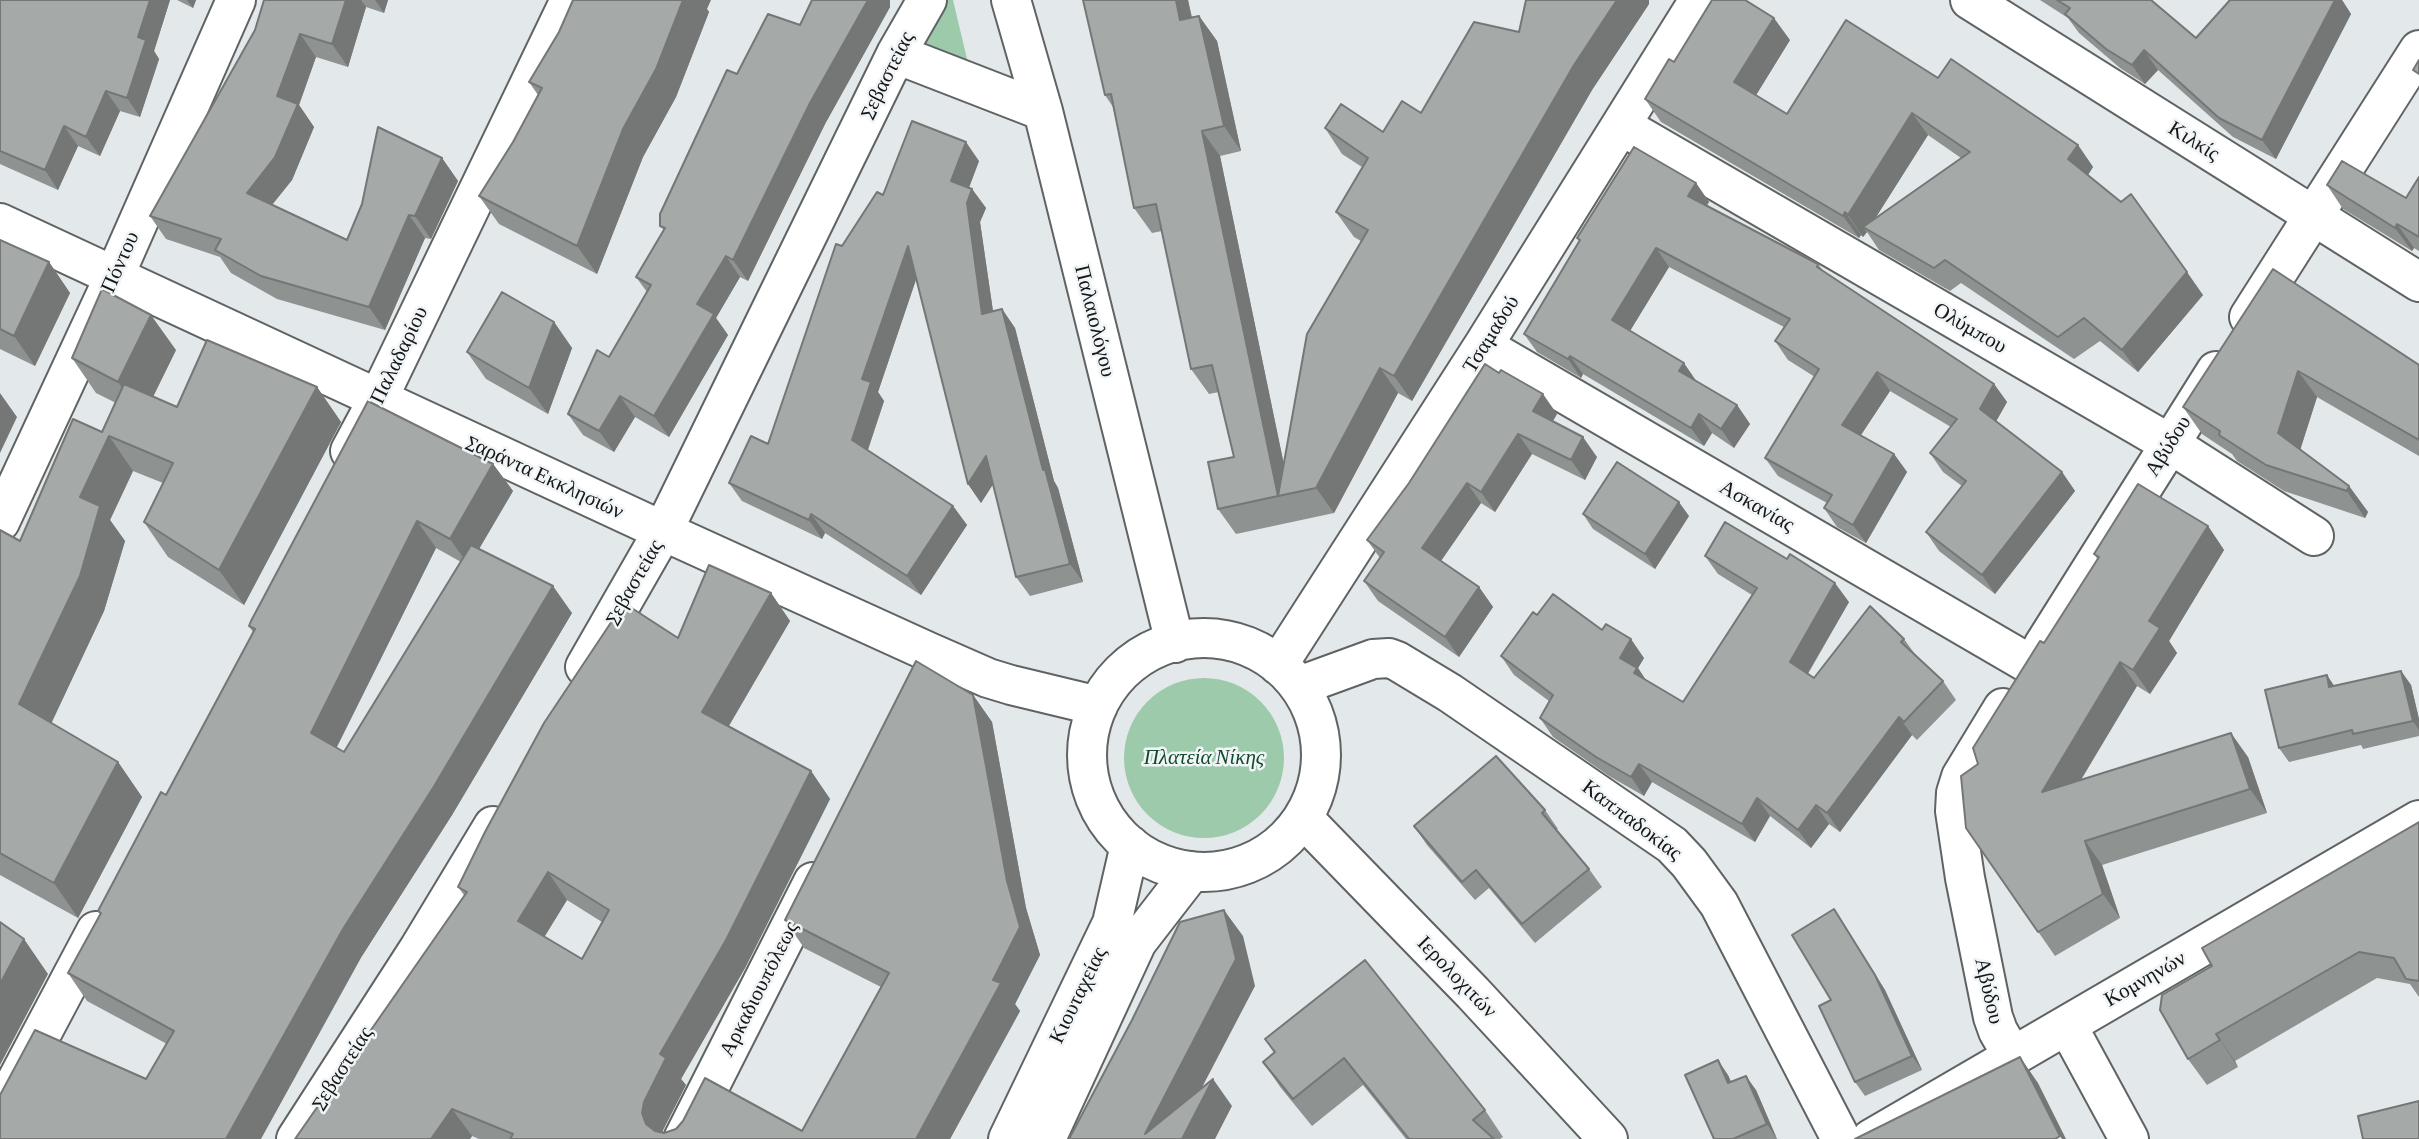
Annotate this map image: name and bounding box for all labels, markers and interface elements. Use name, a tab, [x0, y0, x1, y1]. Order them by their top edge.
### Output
street label: Σεβαστείας	[854, 27, 920, 123]
street label: Κιλκίς	[2164, 116, 2224, 166]
street label: Πόντου	[95, 227, 145, 297]
street label: Παλαιολόγου	[1069, 262, 1121, 380]
street label: Τσαμαδού	[1457, 291, 1525, 377]
street label: Ολύμπου	[1929, 297, 2011, 359]
street label: Παλαδαρίου	[365, 302, 433, 408]
street label: Αβύδου	[2140, 411, 2196, 481]
street label: Σαράντα Εκκλησιών	[462, 429, 628, 525]
street label: Ασκανίας	[1715, 475, 1799, 537]
street label: Σεβαστείας	[600, 535, 668, 629]
park label: Πλατεία Νίκης	[1144, 745, 1264, 771]
street label: Καππαδοκίας	[1577, 774, 1687, 866]
street label: Αρκαδιουπόλεως	[714, 917, 804, 1061]
street label: Ιερολοχιτών	[1412, 931, 1502, 1023]
street label: Κιουταχείας	[1044, 943, 1112, 1047]
street label: Κομνηνών	[2100, 946, 2190, 1012]
street label: Αβύδου	[1969, 956, 2009, 1026]
street label: Σεβαστείας	[306, 1022, 378, 1114]

